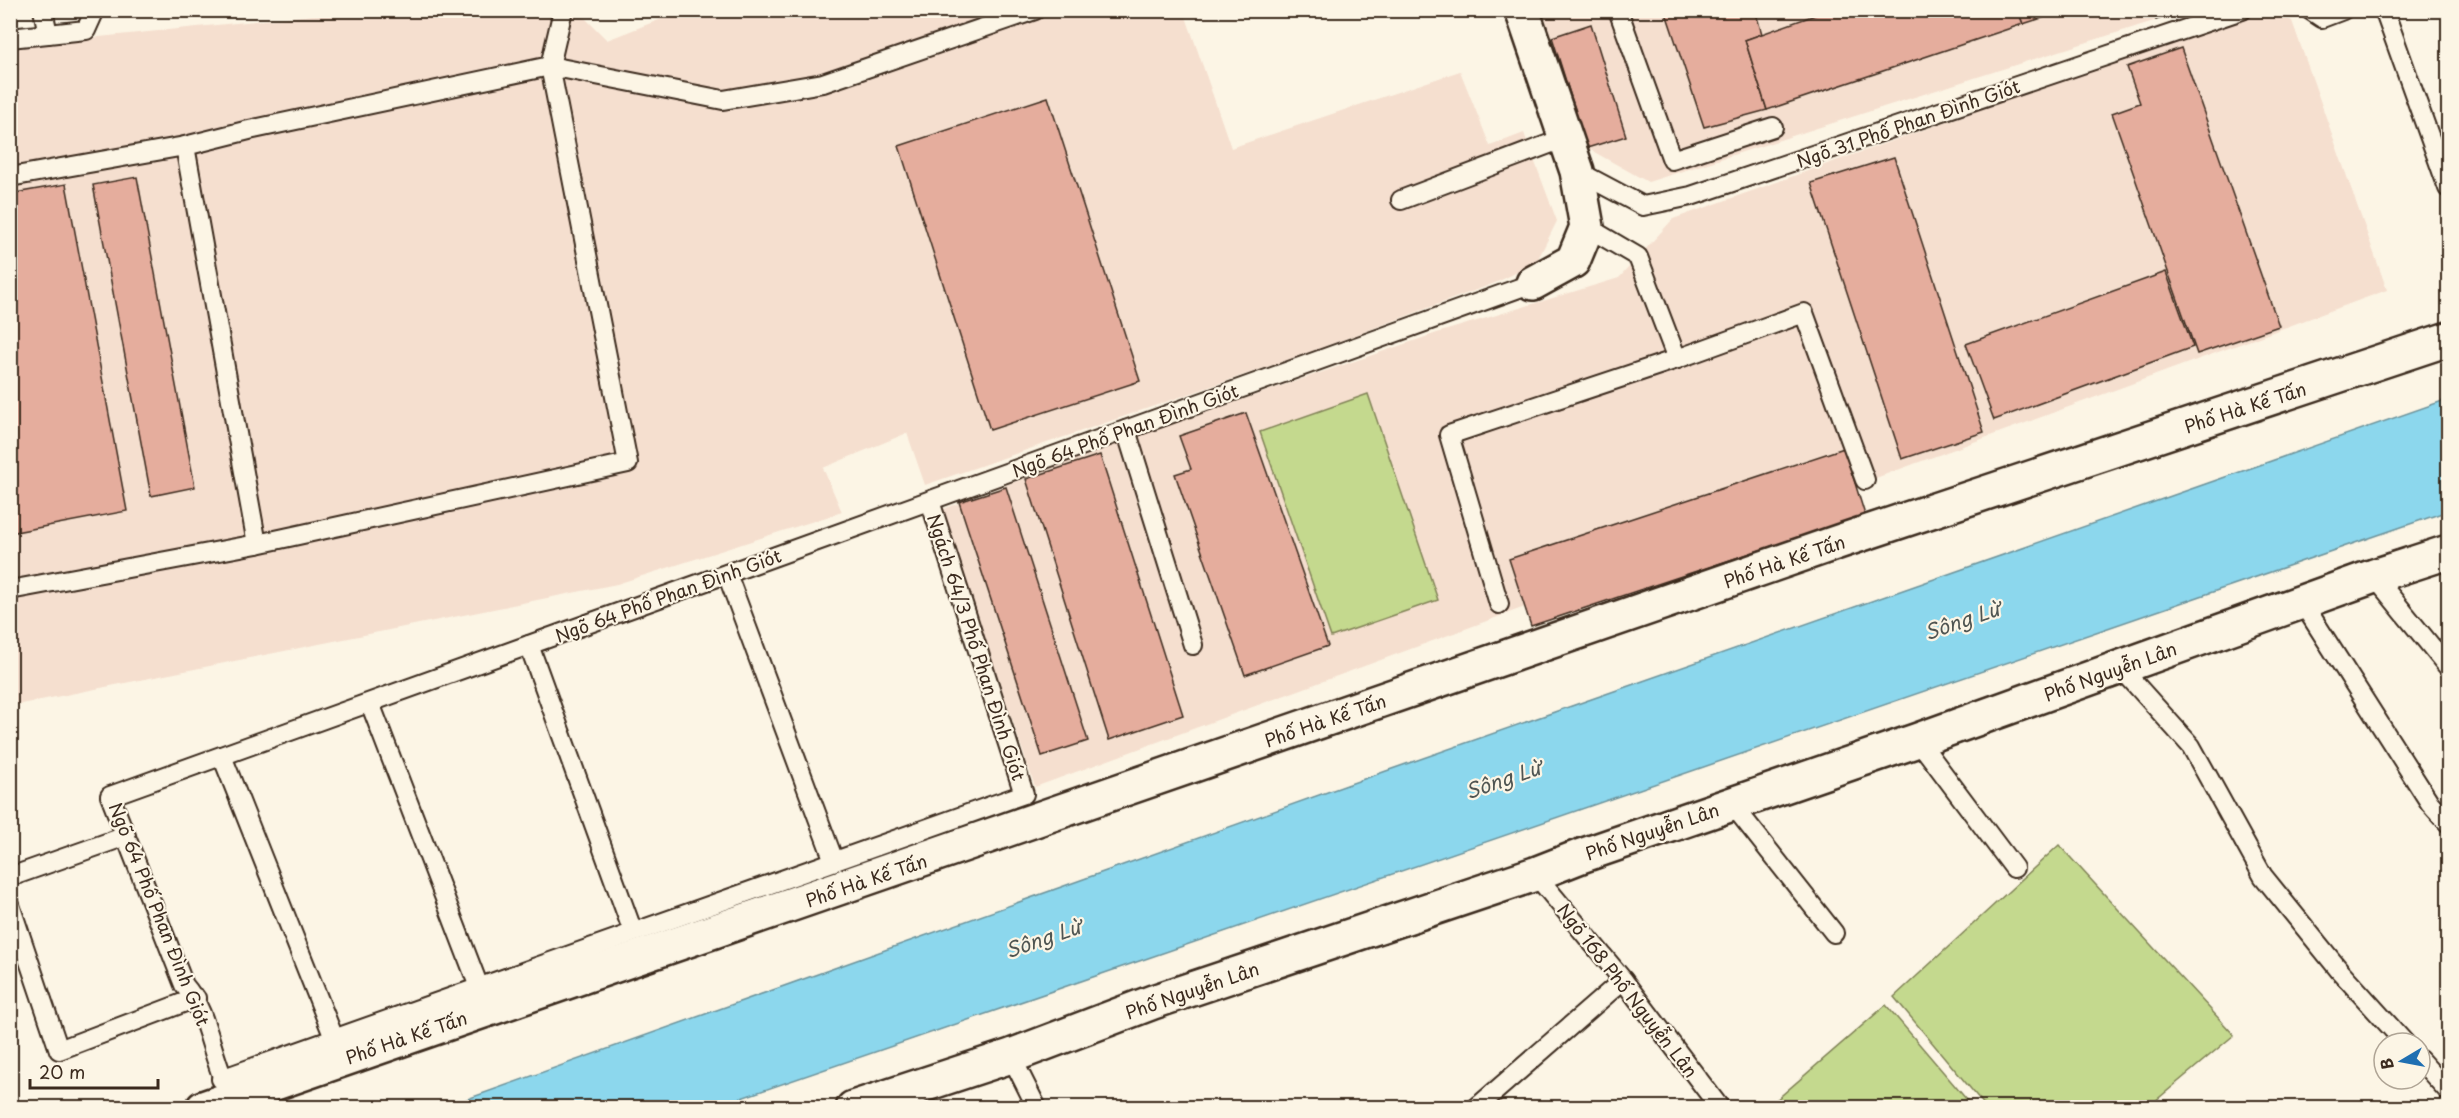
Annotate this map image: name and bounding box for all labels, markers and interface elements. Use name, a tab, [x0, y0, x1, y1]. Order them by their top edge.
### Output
street label: Ngõ 31 Phố Phan Đình Giót	[1793, 72, 2023, 174]
street label: Phố Hà Kế Tấn	[2180, 375, 2310, 439]
street label: Ngõ 64 Phố Phan Đình Giót	[1008, 376, 1242, 484]
street label: Ngách 64/3 Phố Phan Đình Giót	[921, 510, 1033, 784]
street label: Phố Hà Kế Tấn	[1720, 528, 1848, 594]
street label: Ngõ 64 Phố Phan Đình Giót	[551, 541, 785, 649]
water label: Sông Lừ	[1920, 592, 2008, 647]
street label: Phố Nguyễn Lân	[2040, 634, 2180, 708]
street label: Phố Hà Kế Tấn	[1261, 687, 1389, 753]
water label: Sông Lừ	[1461, 751, 1549, 806]
street label: Phố Nguyễn Lân	[1582, 795, 1722, 867]
street label: Ngõ 64 Phố Phan Đình Giót	[103, 798, 217, 1030]
street label: Phố Hà Kế Tấn	[802, 847, 930, 913]
street label: Ngõ 168 Phố Nguyễn Lân	[1551, 897, 1705, 1083]
water label: Sông Lừ	[1001, 910, 1089, 965]
street label: Phố Nguyễn Lân	[1122, 954, 1262, 1026]
street label: Phố Hà Kế Tấn	[342, 1004, 470, 1070]
north arrow	[2372, 1031, 2432, 1091]
scale bar	[30, 1052, 158, 1090]
text: B	[2373, 1056, 2399, 1071]
text: 20 m	[39, 1058, 85, 1085]

